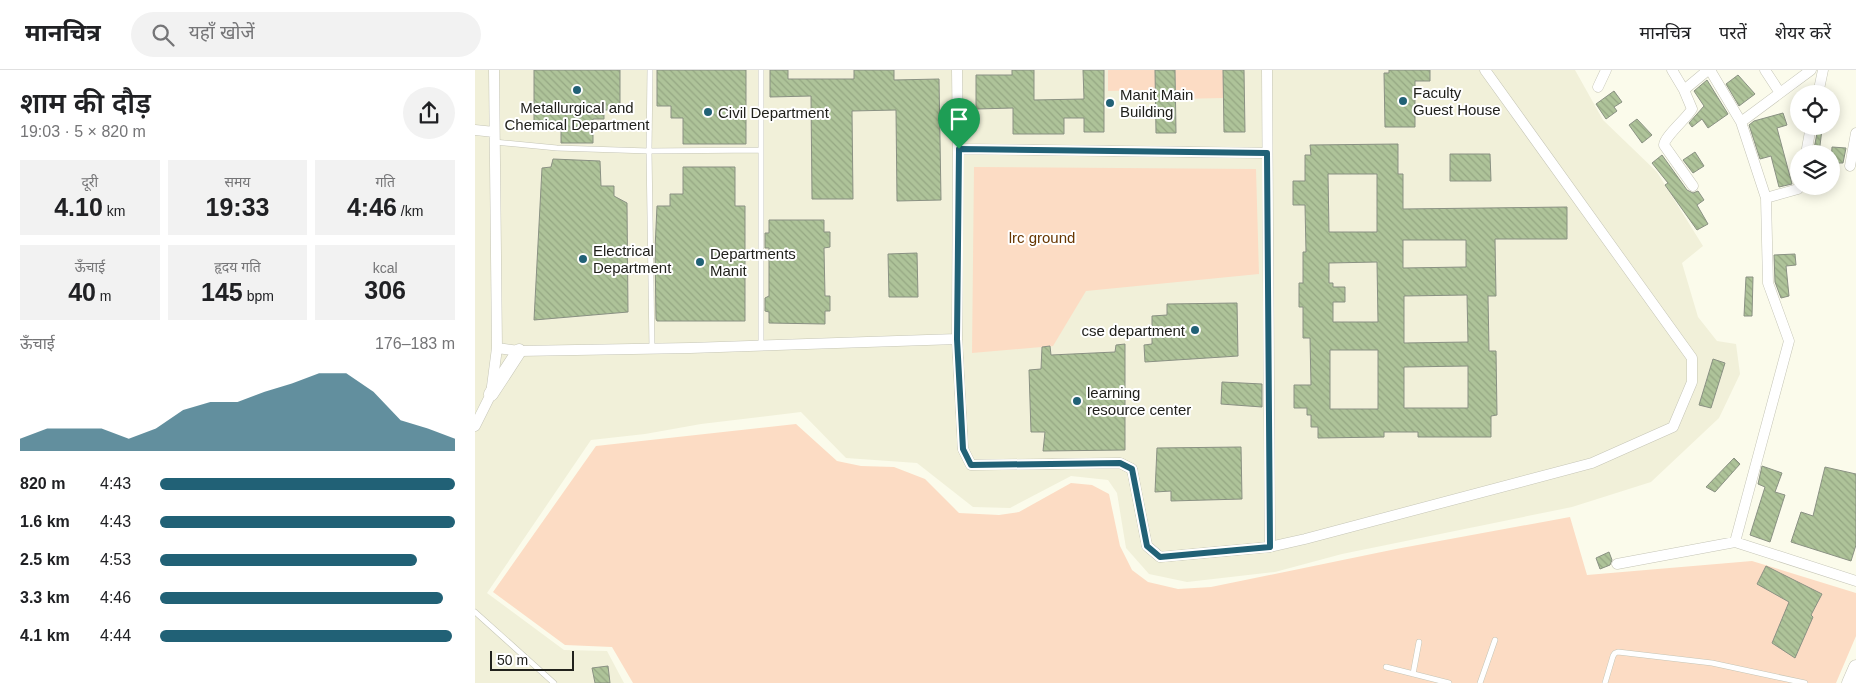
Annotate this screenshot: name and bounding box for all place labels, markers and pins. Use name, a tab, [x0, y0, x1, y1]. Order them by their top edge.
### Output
marker: Metallurgical and Chemical Department	[571, 84, 583, 96]
place label: Faculty Guest House	[1413, 84, 1501, 118]
place label: Manit Main Building	[1120, 86, 1193, 120]
marker: Faculty Guest House	[1397, 95, 1409, 107]
marker: Manit Main Building	[1104, 97, 1116, 109]
pin	[938, 98, 980, 149]
place label: Metallurgical and Chemical Department	[504, 99, 650, 133]
place label: Civil Department	[718, 104, 830, 121]
marker: Civil Department	[702, 106, 714, 118]
place label: Electrical Department	[593, 242, 672, 276]
place label: Departments Manit	[710, 245, 796, 279]
marker: Electrical Department	[577, 253, 589, 265]
marker: Departments Manit	[694, 256, 706, 268]
place label: cse department	[1082, 322, 1186, 339]
marker: cse department	[1189, 324, 1201, 336]
place label: learning resource center	[1087, 384, 1191, 418]
marker: learning resource center	[1071, 395, 1083, 407]

